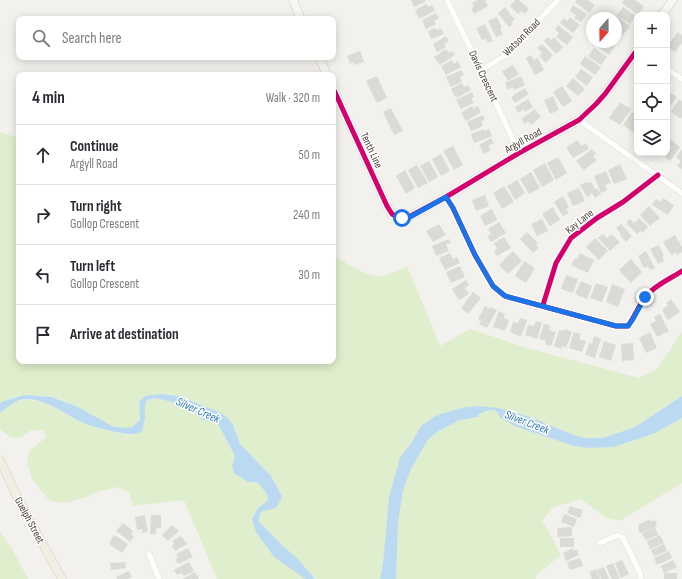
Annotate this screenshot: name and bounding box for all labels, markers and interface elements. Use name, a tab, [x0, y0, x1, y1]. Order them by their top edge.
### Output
north arrow	[586, 12, 622, 48]
map controls	[634, 12, 670, 156]
button: +	[634, 12, 670, 48]
search box	[16, 16, 336, 60]
street label: Watson Road	[500, 16, 543, 59]
icon: search	[30, 27, 52, 49]
text: Search here	[62, 29, 122, 48]
button: −	[634, 48, 670, 84]
street label: Davis Crescent	[466, 49, 501, 104]
button: locate	[634, 84, 670, 120]
text: 4 min	[32, 88, 65, 108]
text: Walk · 320 m	[266, 90, 320, 106]
button: layers	[634, 120, 670, 156]
street label: Argyll Road	[502, 125, 544, 156]
street label: Tenth Line	[358, 130, 385, 170]
text: Continue	[70, 137, 119, 156]
icon: ahead	[32, 144, 54, 166]
text: 50 m	[299, 147, 320, 163]
text: Argyll Road	[70, 156, 118, 172]
text: Turn right	[70, 197, 122, 216]
icon: right	[32, 204, 54, 226]
street label: Kay Lane	[563, 206, 596, 237]
text: 240 m	[293, 207, 320, 223]
route start	[393, 209, 411, 227]
text: Gollop Crescent	[70, 216, 139, 232]
text: Turn left	[70, 257, 115, 276]
icon: left	[32, 264, 54, 286]
text: 30 m	[298, 267, 320, 283]
text: Gollop Crescent	[70, 276, 139, 292]
route end	[636, 288, 654, 306]
icon: arrive	[32, 324, 54, 346]
text: Arrive at destination	[70, 325, 179, 344]
water label: Silver Creek	[174, 394, 223, 427]
water label: Silver Creek	[502, 407, 552, 438]
street label: Guelph Street	[12, 495, 48, 546]

